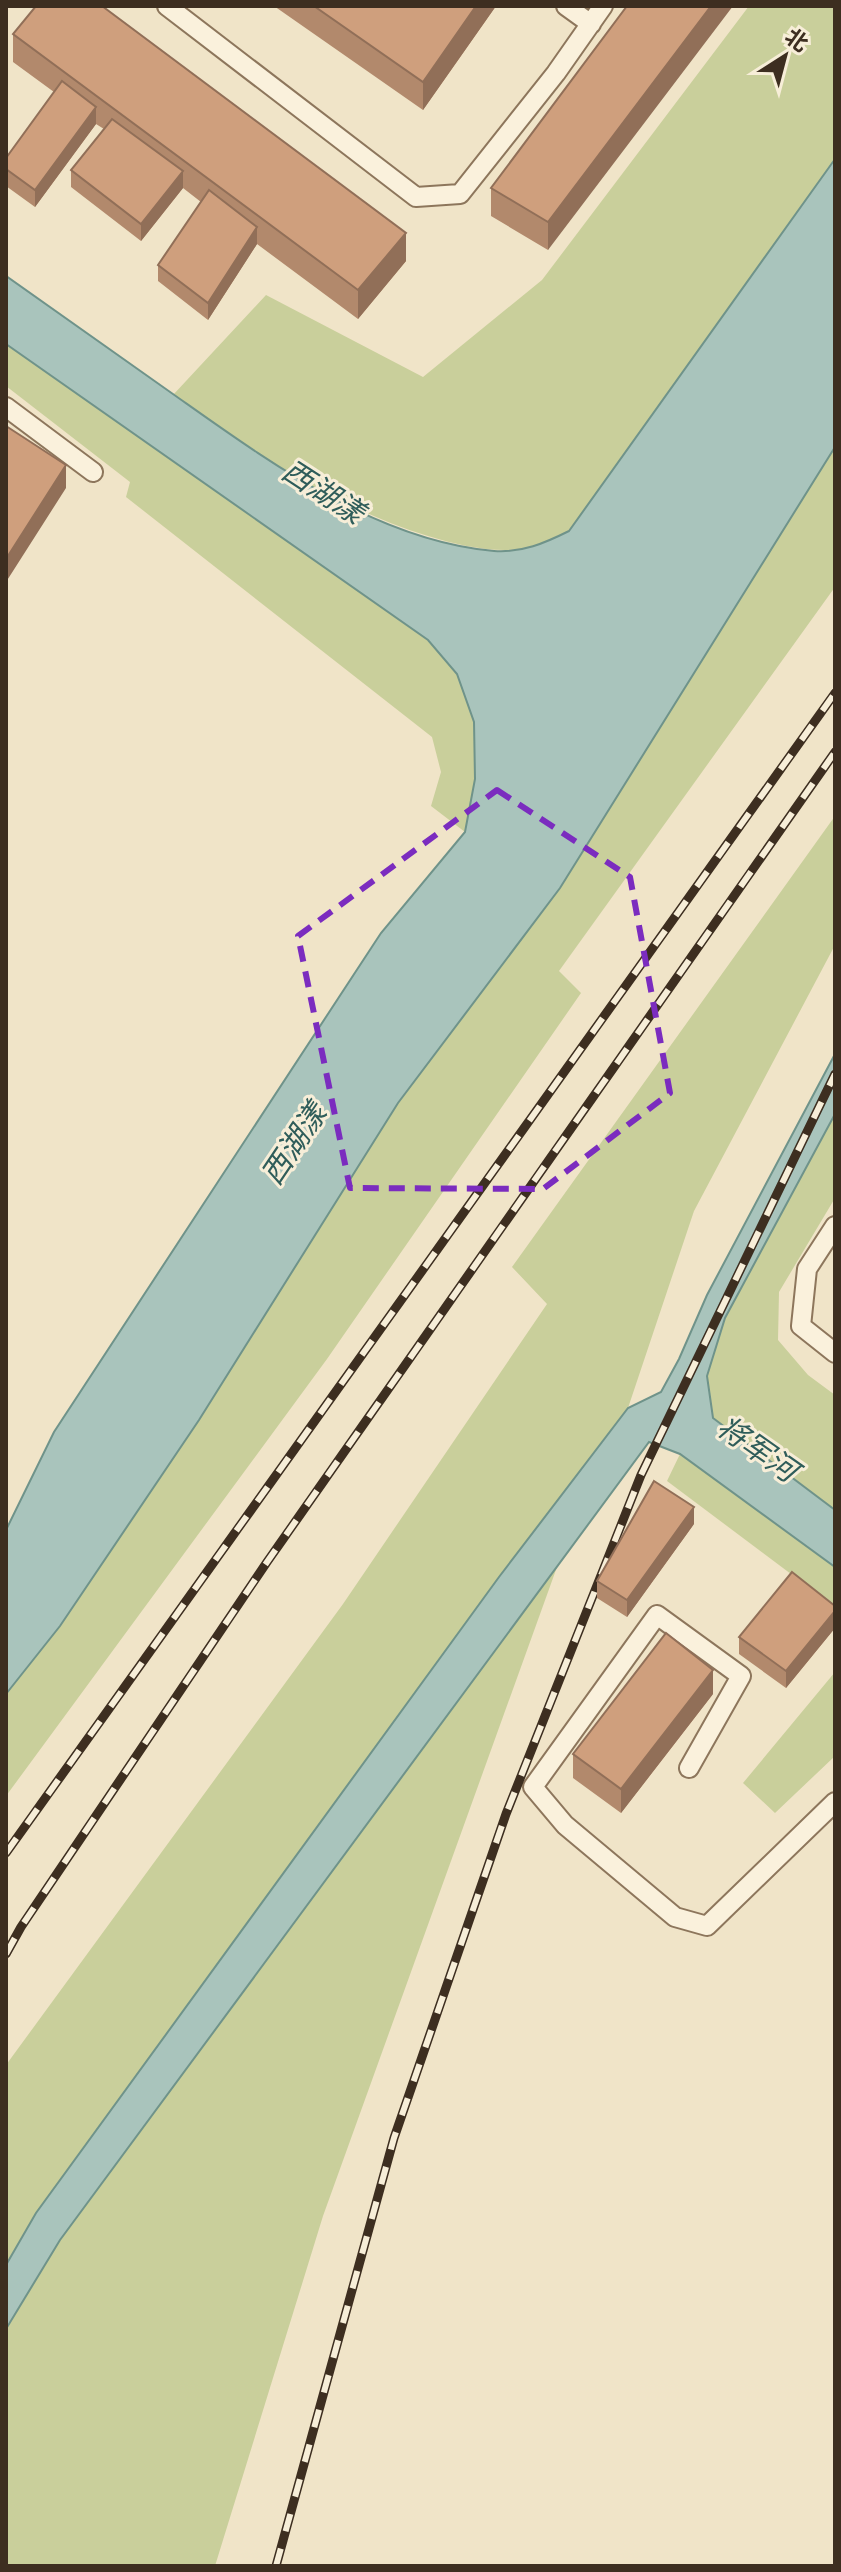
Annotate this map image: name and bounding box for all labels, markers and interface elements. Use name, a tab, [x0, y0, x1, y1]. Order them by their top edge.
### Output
north arrow	[745, 16, 825, 96]
text: 北	[780, 23, 813, 58]
water label: 西湖漾	[275, 452, 374, 534]
water label: 西湖漾	[254, 1093, 336, 1191]
water label: 将军河	[710, 1408, 808, 1492]

